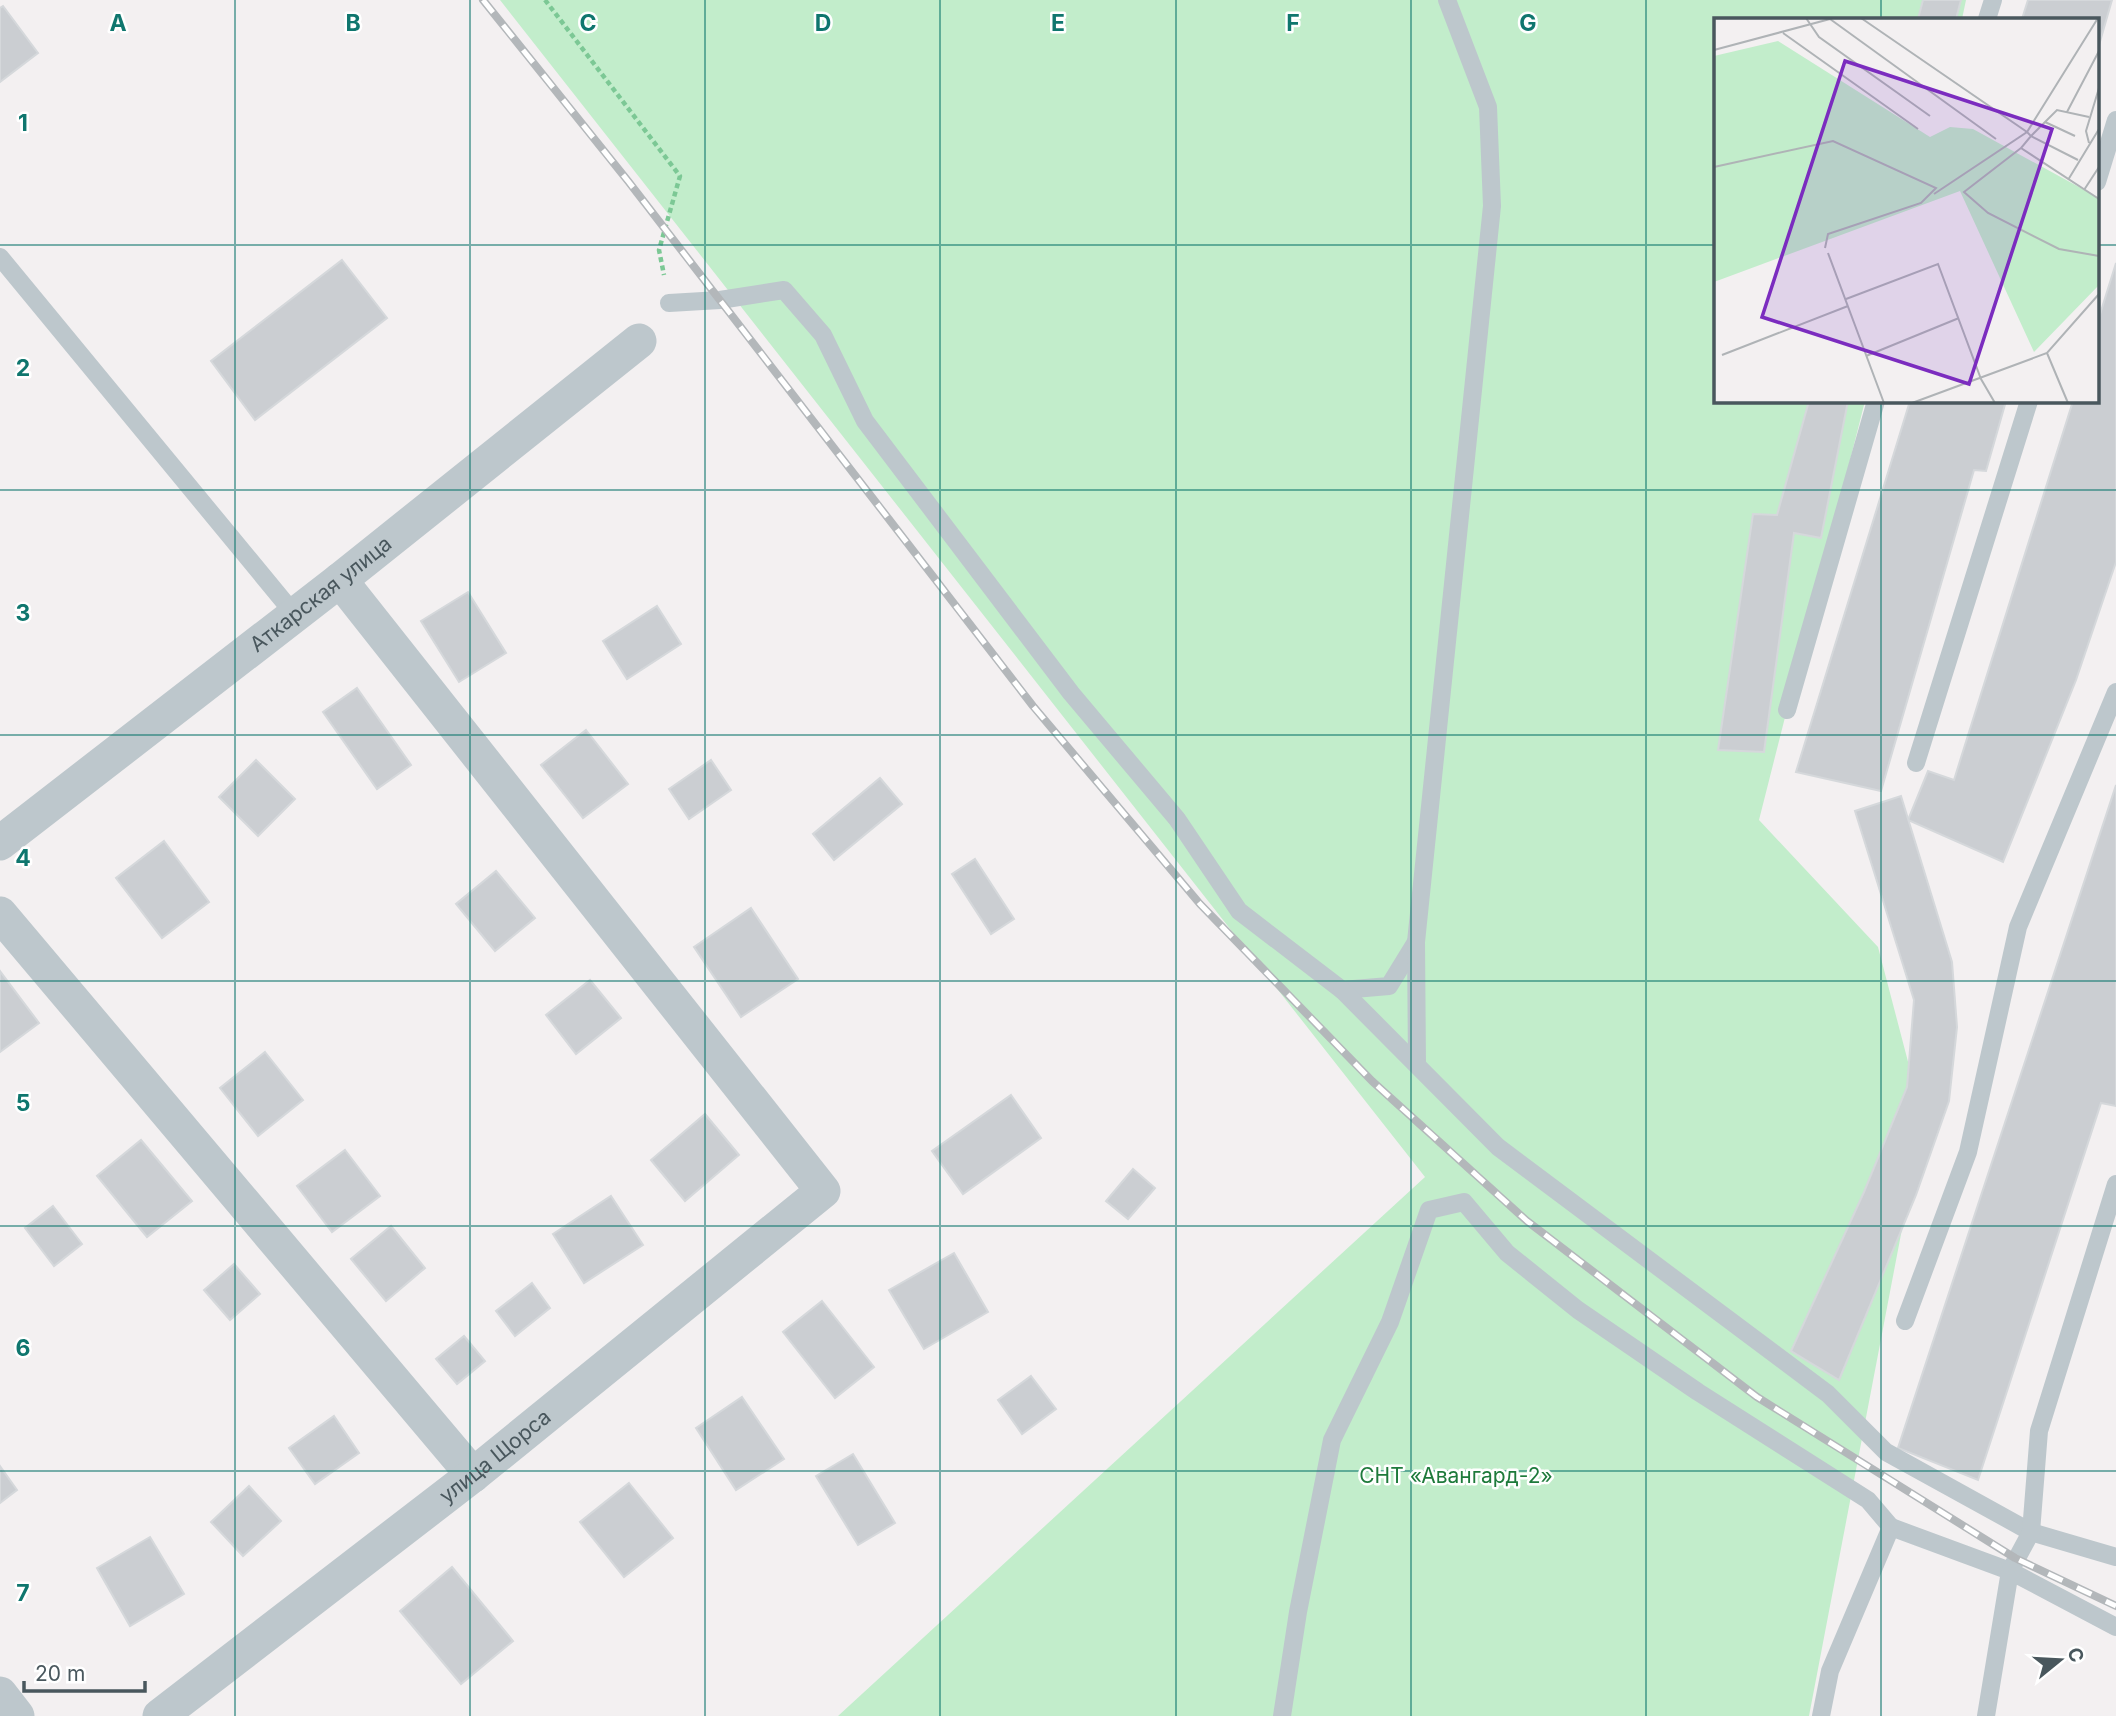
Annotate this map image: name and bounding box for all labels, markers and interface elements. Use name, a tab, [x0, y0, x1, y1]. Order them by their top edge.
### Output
text: A	[109, 9, 127, 37]
text: B	[345, 9, 361, 37]
text: C	[579, 9, 597, 37]
text: D	[815, 9, 831, 37]
text: E	[1051, 9, 1065, 37]
text: F	[1286, 9, 1300, 37]
text: G	[1519, 9, 1537, 37]
inset map	[1714, 18, 2098, 402]
text: 1	[18, 109, 28, 137]
text: 2	[16, 354, 30, 382]
street label: Аткарская улица	[245, 531, 396, 657]
text: 3	[16, 599, 30, 627]
text: 4	[15, 844, 31, 872]
text: 5	[16, 1089, 30, 1117]
text: 6	[16, 1334, 30, 1362]
street label: улица Щорса	[434, 1404, 556, 1508]
park label: СНТ «Авангард-2»	[1359, 1463, 1553, 1488]
text: 7	[16, 1579, 30, 1607]
north arrow	[2025, 1625, 2095, 1695]
text: С	[2063, 1645, 2089, 1665]
scale bar	[24, 1650, 145, 1694]
text: 20 m	[35, 1661, 85, 1686]

